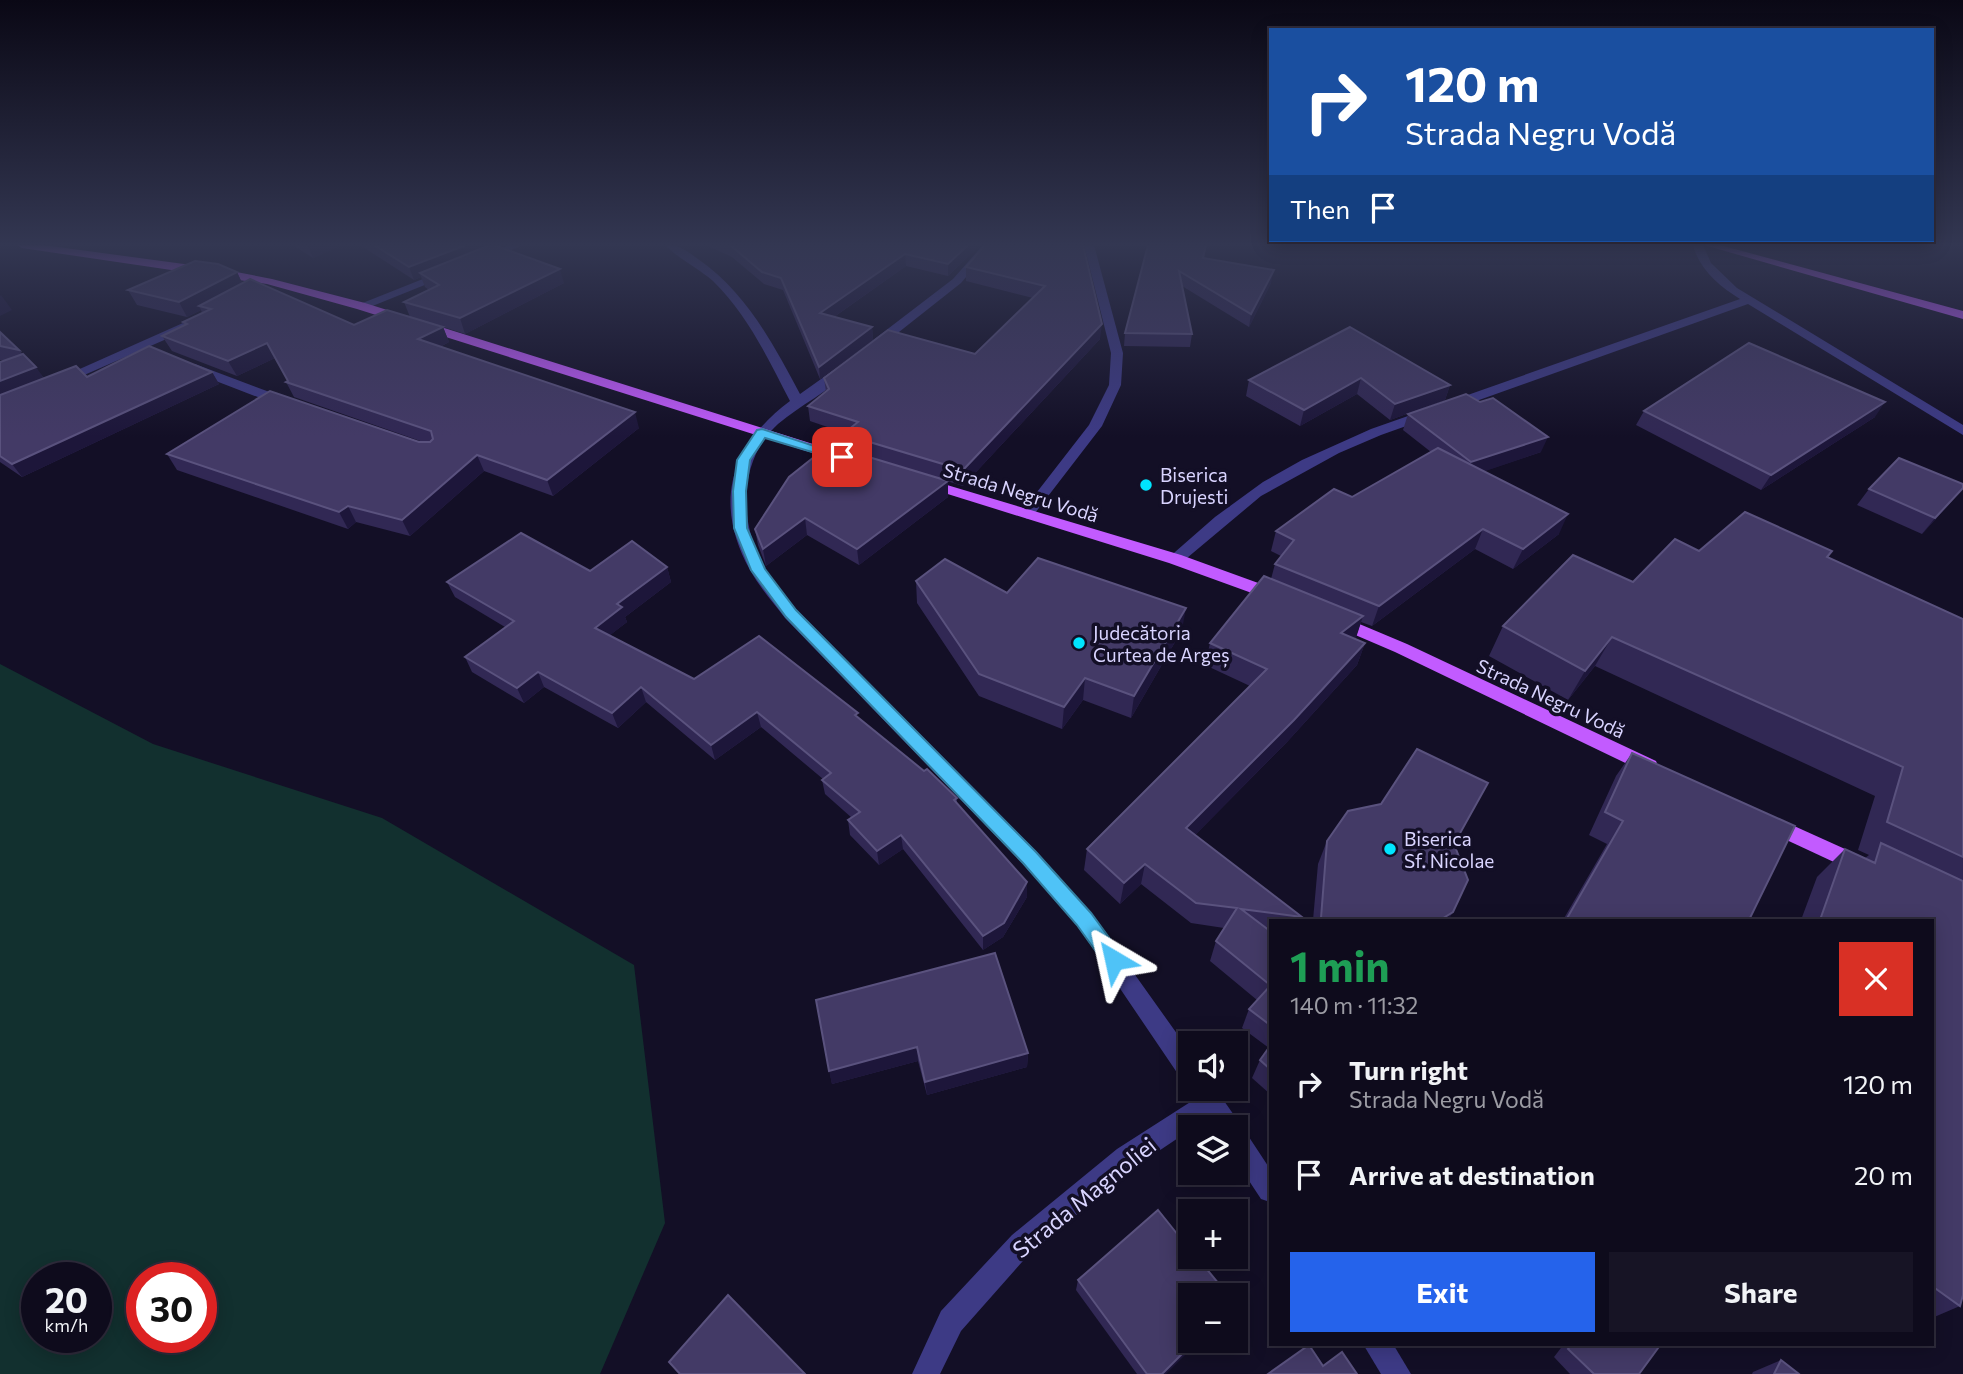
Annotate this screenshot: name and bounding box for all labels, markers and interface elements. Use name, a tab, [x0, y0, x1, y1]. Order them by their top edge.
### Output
text: 120 m	[1405, 52, 1539, 112]
icon: right	[1290, 56, 1381, 147]
text: Strada Negru Vodă	[1405, 112, 1676, 152]
icon: arrive	[1364, 189, 1402, 227]
text: Then	[1290, 193, 1350, 224]
pin	[812, 427, 872, 487]
icon: arrive	[823, 438, 861, 476]
street label: Strada Negru Vodă	[941, 457, 1101, 527]
place label: Biserica Drujesti	[1160, 463, 1228, 508]
marker: Biserica Drujesti	[1138, 477, 1154, 493]
place label: Judecătoria Curtea de Argeș	[1093, 621, 1230, 668]
marker: Judecătoria Curtea de Argeș	[1071, 635, 1087, 651]
street label: Strada Negru Vodă	[1473, 654, 1629, 742]
place label: Biserica Sf. Nicolae	[1404, 827, 1494, 872]
marker: Biserica Sf. Nicolae	[1382, 841, 1398, 857]
position arrow	[1077, 923, 1151, 997]
text: 1 min	[1290, 939, 1390, 991]
button: close	[1839, 942, 1913, 1016]
text: 140 m · 11:32	[1290, 991, 1418, 1019]
map controls	[1178, 1031, 1248, 1353]
button: sound	[1178, 1031, 1248, 1101]
text: Turn right	[1349, 1054, 1468, 1085]
icon: right	[1290, 1065, 1328, 1103]
text: 120 m	[1843, 1068, 1913, 1099]
text: Strada Negru Vodă	[1349, 1085, 1544, 1113]
button: layers	[1178, 1115, 1248, 1185]
street label: Strada Magnoliei	[1007, 1131, 1161, 1263]
icon: arrive	[1290, 1156, 1328, 1194]
text: Arrive at destination	[1349, 1159, 1595, 1190]
text: 20 m	[1854, 1159, 1913, 1190]
button: +	[1178, 1199, 1248, 1269]
button: Exit	[1290, 1252, 1595, 1332]
button: Share	[1609, 1252, 1913, 1332]
speed limit sign: 30	[126, 1262, 217, 1353]
text: 20	[45, 1277, 88, 1320]
button: −	[1178, 1283, 1248, 1353]
text: km/h	[45, 1314, 88, 1336]

